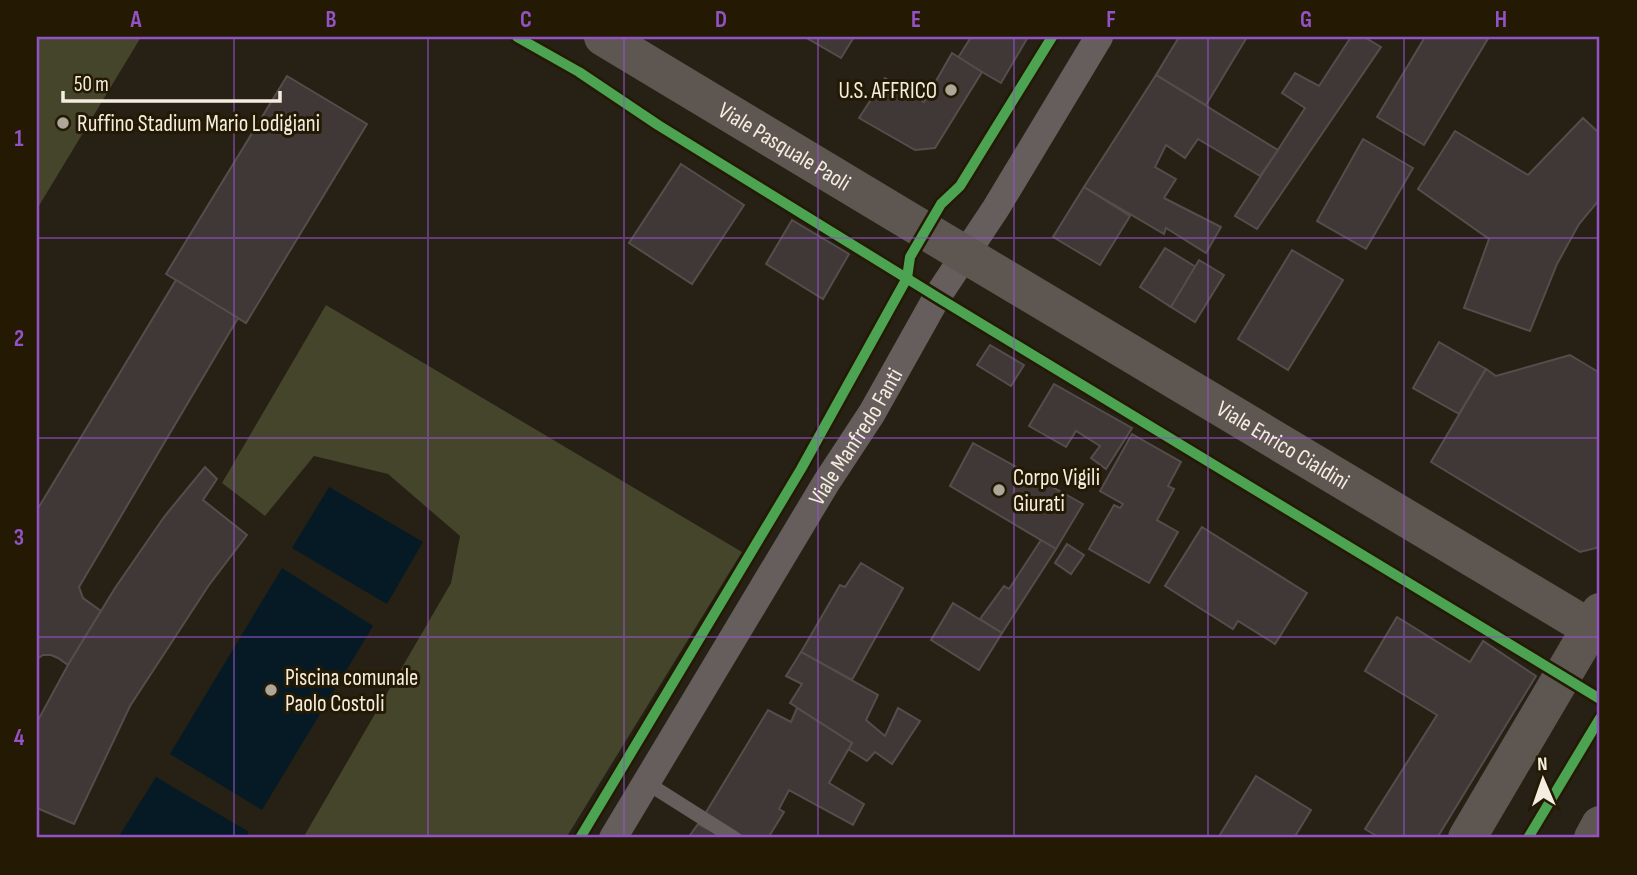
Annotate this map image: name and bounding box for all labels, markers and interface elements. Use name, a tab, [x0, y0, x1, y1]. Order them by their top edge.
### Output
text: A	[130, 6, 143, 34]
text: B	[326, 6, 337, 34]
text: C	[520, 6, 532, 34]
text: D	[715, 6, 727, 34]
text: E	[911, 6, 921, 34]
text: F	[1106, 6, 1116, 34]
text: G	[1300, 6, 1312, 34]
text: H	[1495, 6, 1507, 34]
scale bar	[63, 60, 280, 104]
text: 50 m	[74, 72, 109, 97]
place label: U.S. AFFRICO	[838, 77, 937, 105]
marker: U.S. AFFRICO	[943, 82, 959, 98]
street label: Viale Pasquale Paoli	[713, 97, 855, 198]
place label: Ruffino Stadium Mario Lodigiani	[77, 110, 320, 138]
marker: Ruffino Stadium Mario Lodigiani	[55, 115, 71, 131]
text: 1	[14, 125, 24, 153]
text: 2	[14, 325, 24, 353]
street label: Viale Manfredo Fanti	[803, 363, 909, 511]
street label: Viale Enrico Cialdini	[1211, 395, 1354, 496]
place label: Corpo Vigili Giurati	[1013, 464, 1100, 518]
marker: Corpo Vigili Giurati	[991, 482, 1007, 498]
text: 3	[14, 524, 24, 552]
place label: Piscina comunale Paolo Costoli	[285, 664, 418, 718]
marker: Piscina comunale Paolo Costoli	[263, 682, 279, 698]
text: 4	[14, 724, 25, 752]
north arrow	[1508, 746, 1578, 816]
text: N	[1537, 753, 1548, 776]

